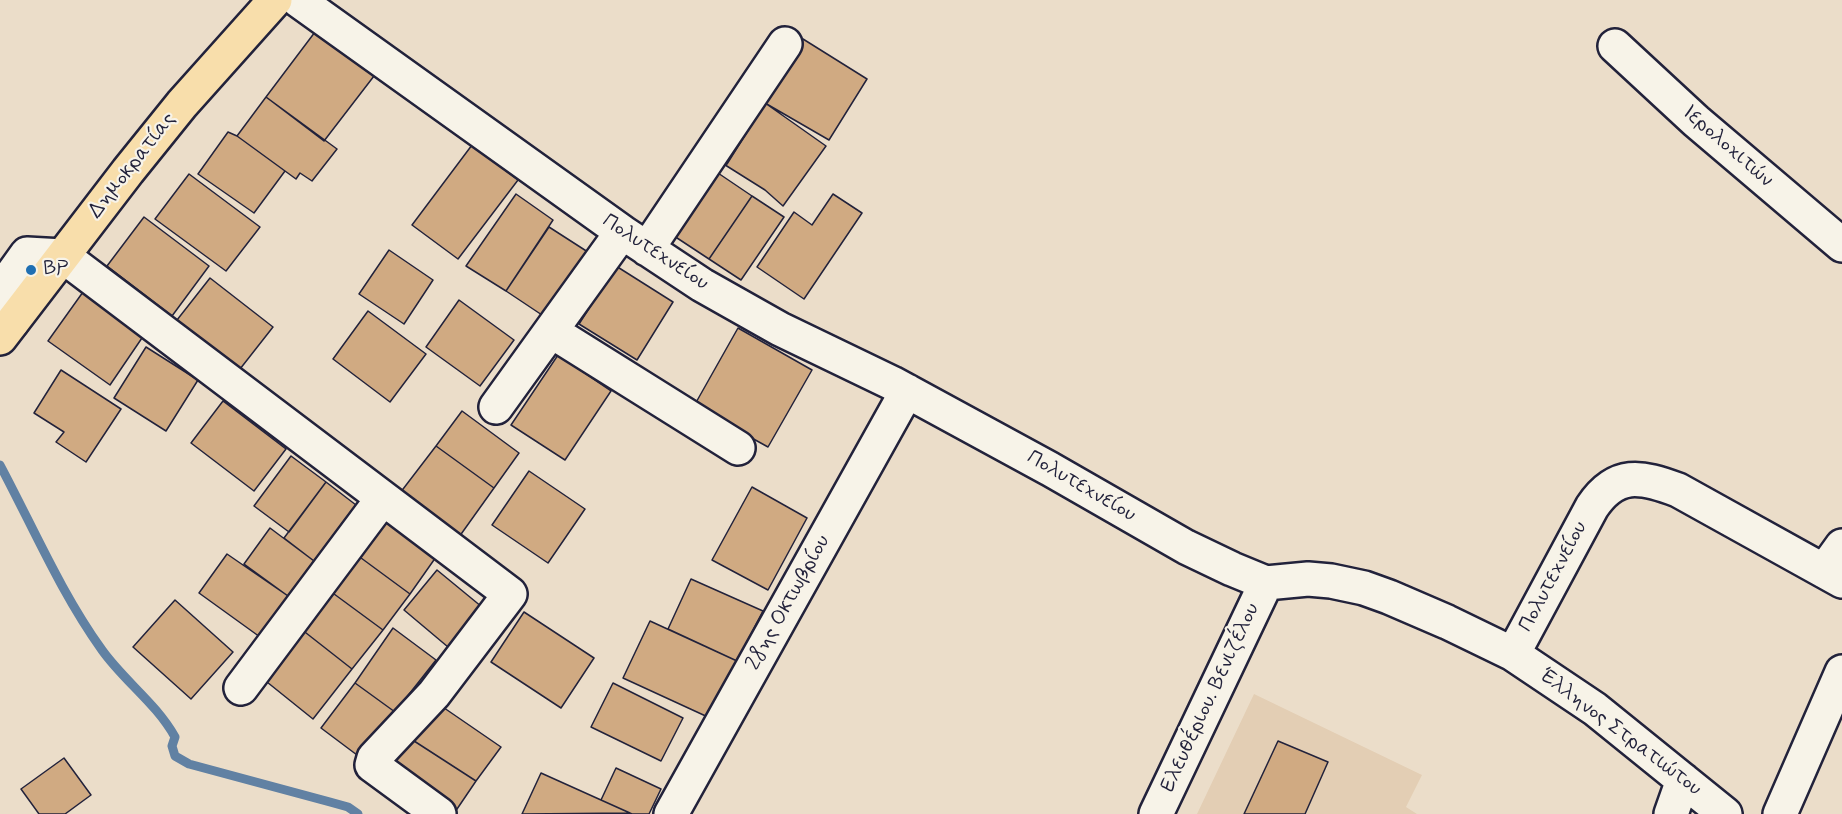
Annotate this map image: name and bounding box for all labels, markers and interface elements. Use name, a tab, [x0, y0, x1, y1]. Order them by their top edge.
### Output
street label: Ιερολοχιτών	[1676, 101, 1778, 193]
street label: Δημοκρατίας	[84, 108, 182, 224]
street label: Πολυτεχνείου	[597, 209, 713, 297]
place label: BP	[43, 257, 68, 283]
marker: BP	[24, 263, 38, 277]
street label: Πολυτεχνείου	[1022, 446, 1140, 528]
street label: Πολυτεχνείου	[1514, 517, 1594, 637]
street label: 28ης Οκτωβρίου	[741, 531, 837, 675]
street label: Ελευθέριου. Βενιζέλου	[1156, 599, 1266, 797]
street label: Έλληνος Στρατιώτου	[1534, 664, 1706, 802]

